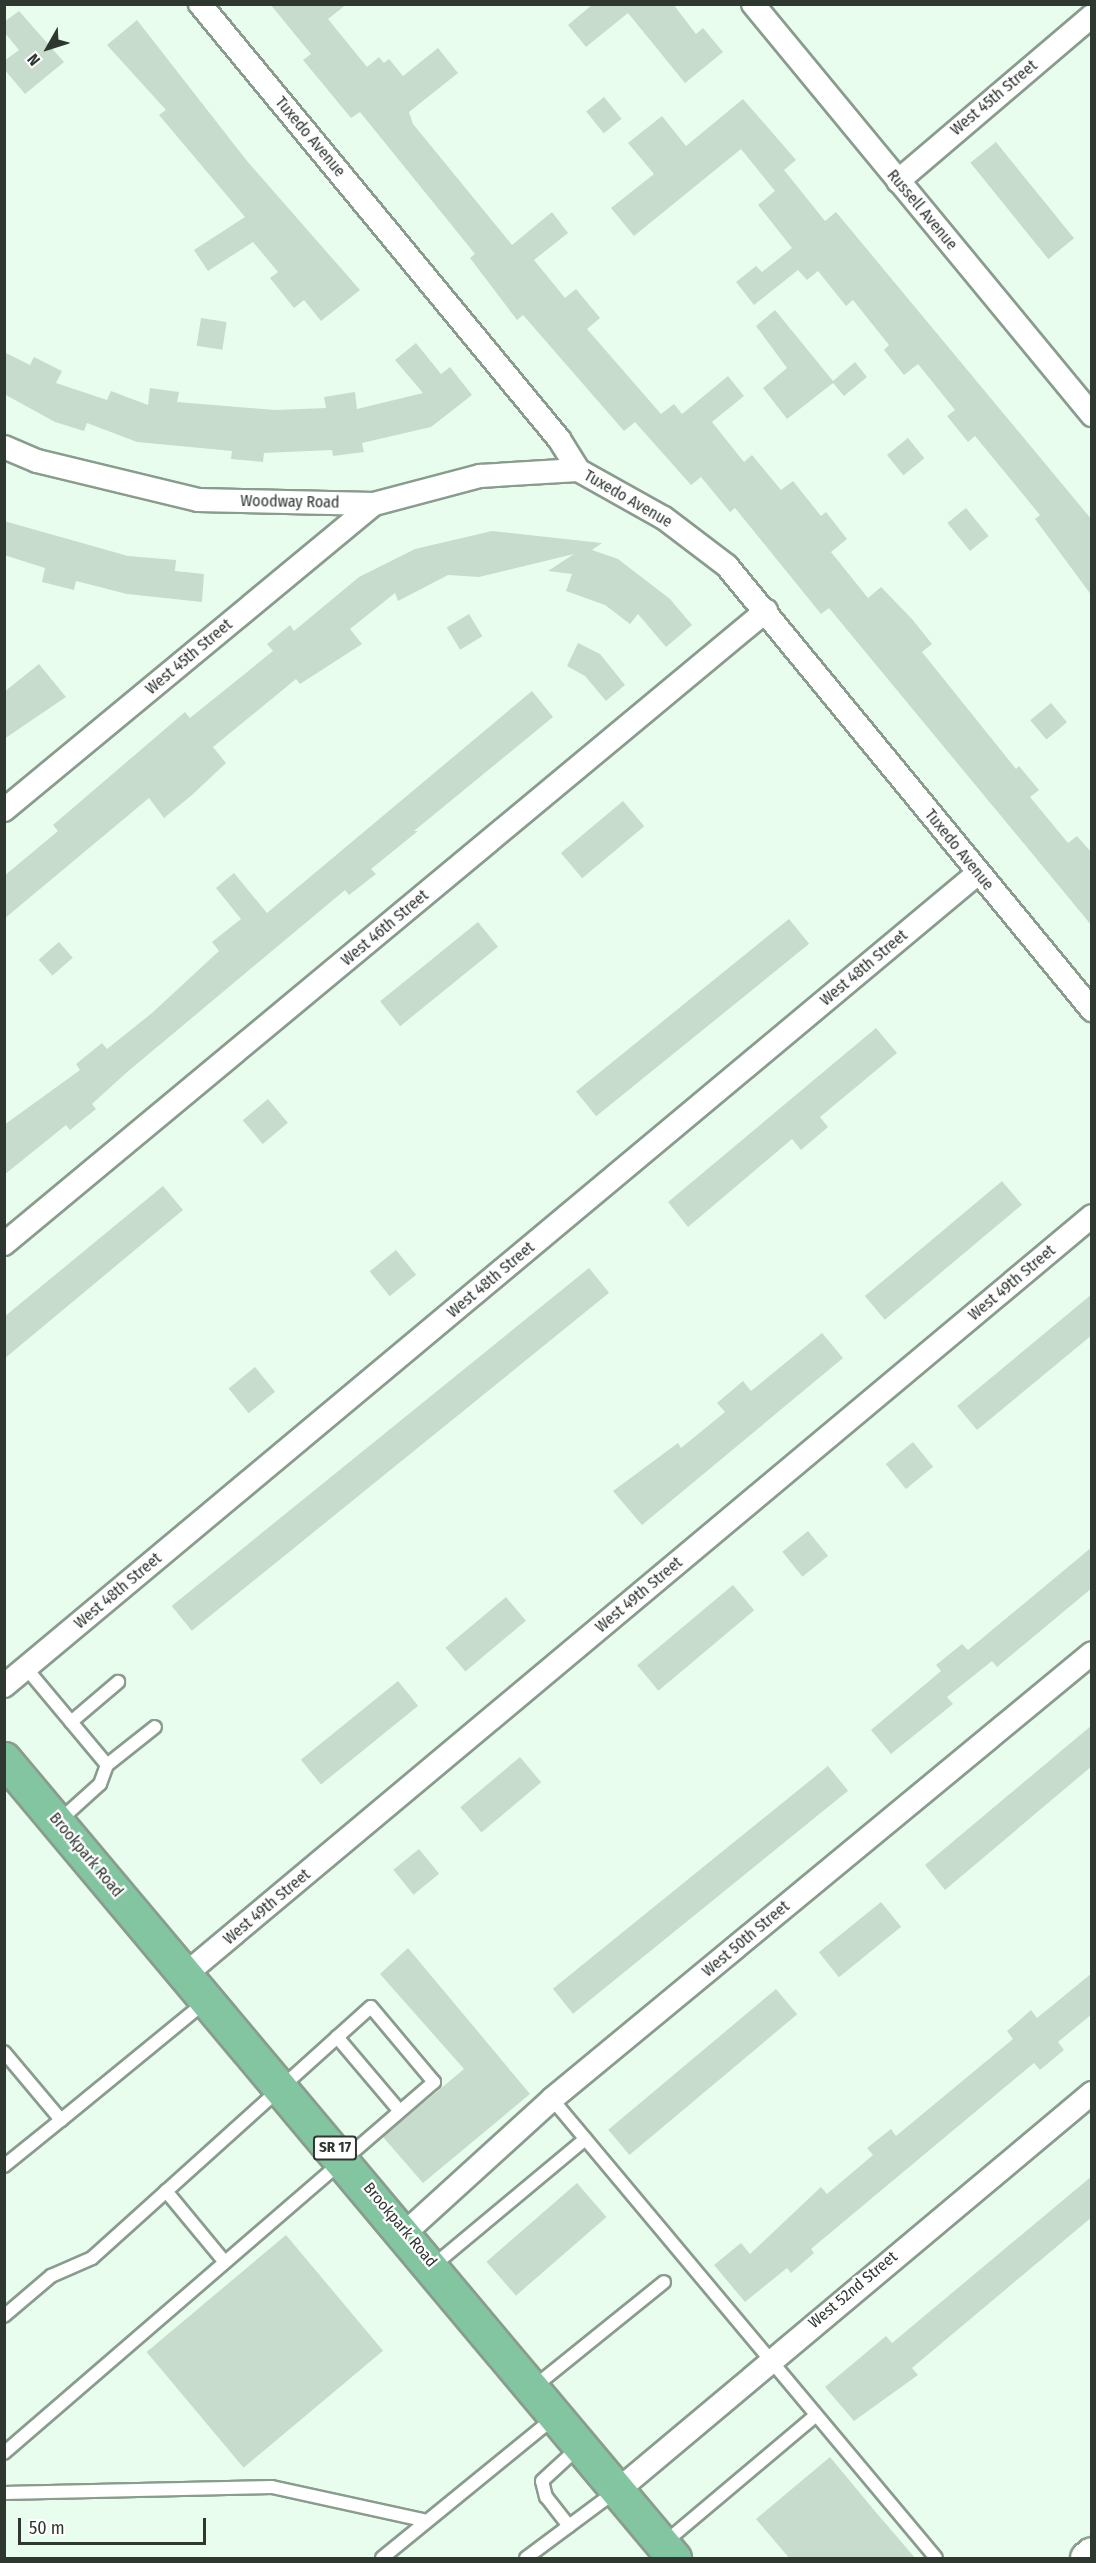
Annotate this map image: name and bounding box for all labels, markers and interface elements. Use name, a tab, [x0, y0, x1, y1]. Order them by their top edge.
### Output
north arrow	[18, 18, 78, 78]
text: N	[23, 50, 44, 69]
street label: West 45th Street	[947, 56, 1041, 140]
street label: Tuxedo Avenue	[271, 93, 349, 181]
street label: Russell Avenue	[883, 166, 961, 254]
street label: Tuxedo Avenue	[580, 466, 676, 532]
street label: Woodway Road	[240, 492, 340, 512]
street label: West 45th Street	[142, 615, 236, 699]
street label: Tuxedo Avenue	[920, 806, 998, 894]
street label: West 46th Street	[337, 886, 433, 970]
street label: West 48th Street	[816, 926, 912, 1010]
street label: West 48th Street	[443, 1238, 539, 1322]
street label: West 49th Street	[965, 1241, 1059, 1325]
street label: West 48th Street	[70, 1549, 166, 1633]
street label: West 49th Street	[592, 1553, 686, 1637]
street label: Brookpark Road	[45, 1809, 127, 1901]
street label: West 49th Street	[220, 1865, 314, 1949]
street label: West 50th Street	[698, 1897, 794, 1981]
road number: SR 17	[312, 2136, 358, 2160]
street label: Brookpark Road	[359, 2179, 441, 2271]
street label: West 52nd Street	[805, 2247, 901, 2333]
scale bar	[21, 2506, 208, 2544]
text: 50 m	[29, 2517, 65, 2539]

